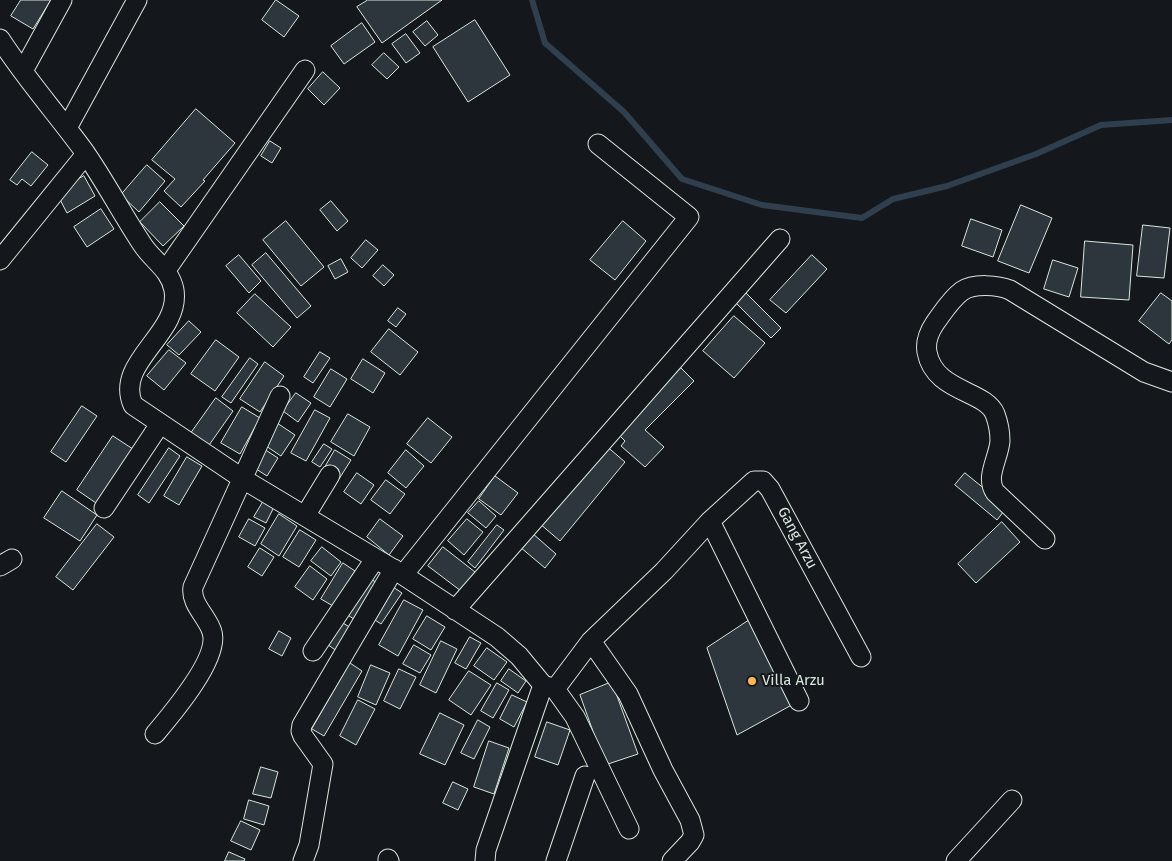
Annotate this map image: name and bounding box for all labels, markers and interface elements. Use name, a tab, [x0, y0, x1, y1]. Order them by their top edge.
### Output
street label: Gang Arzu	[773, 504, 821, 572]
place label: Villa Arzu	[762, 672, 825, 690]
marker: Villa Arzu	[746, 675, 758, 687]

